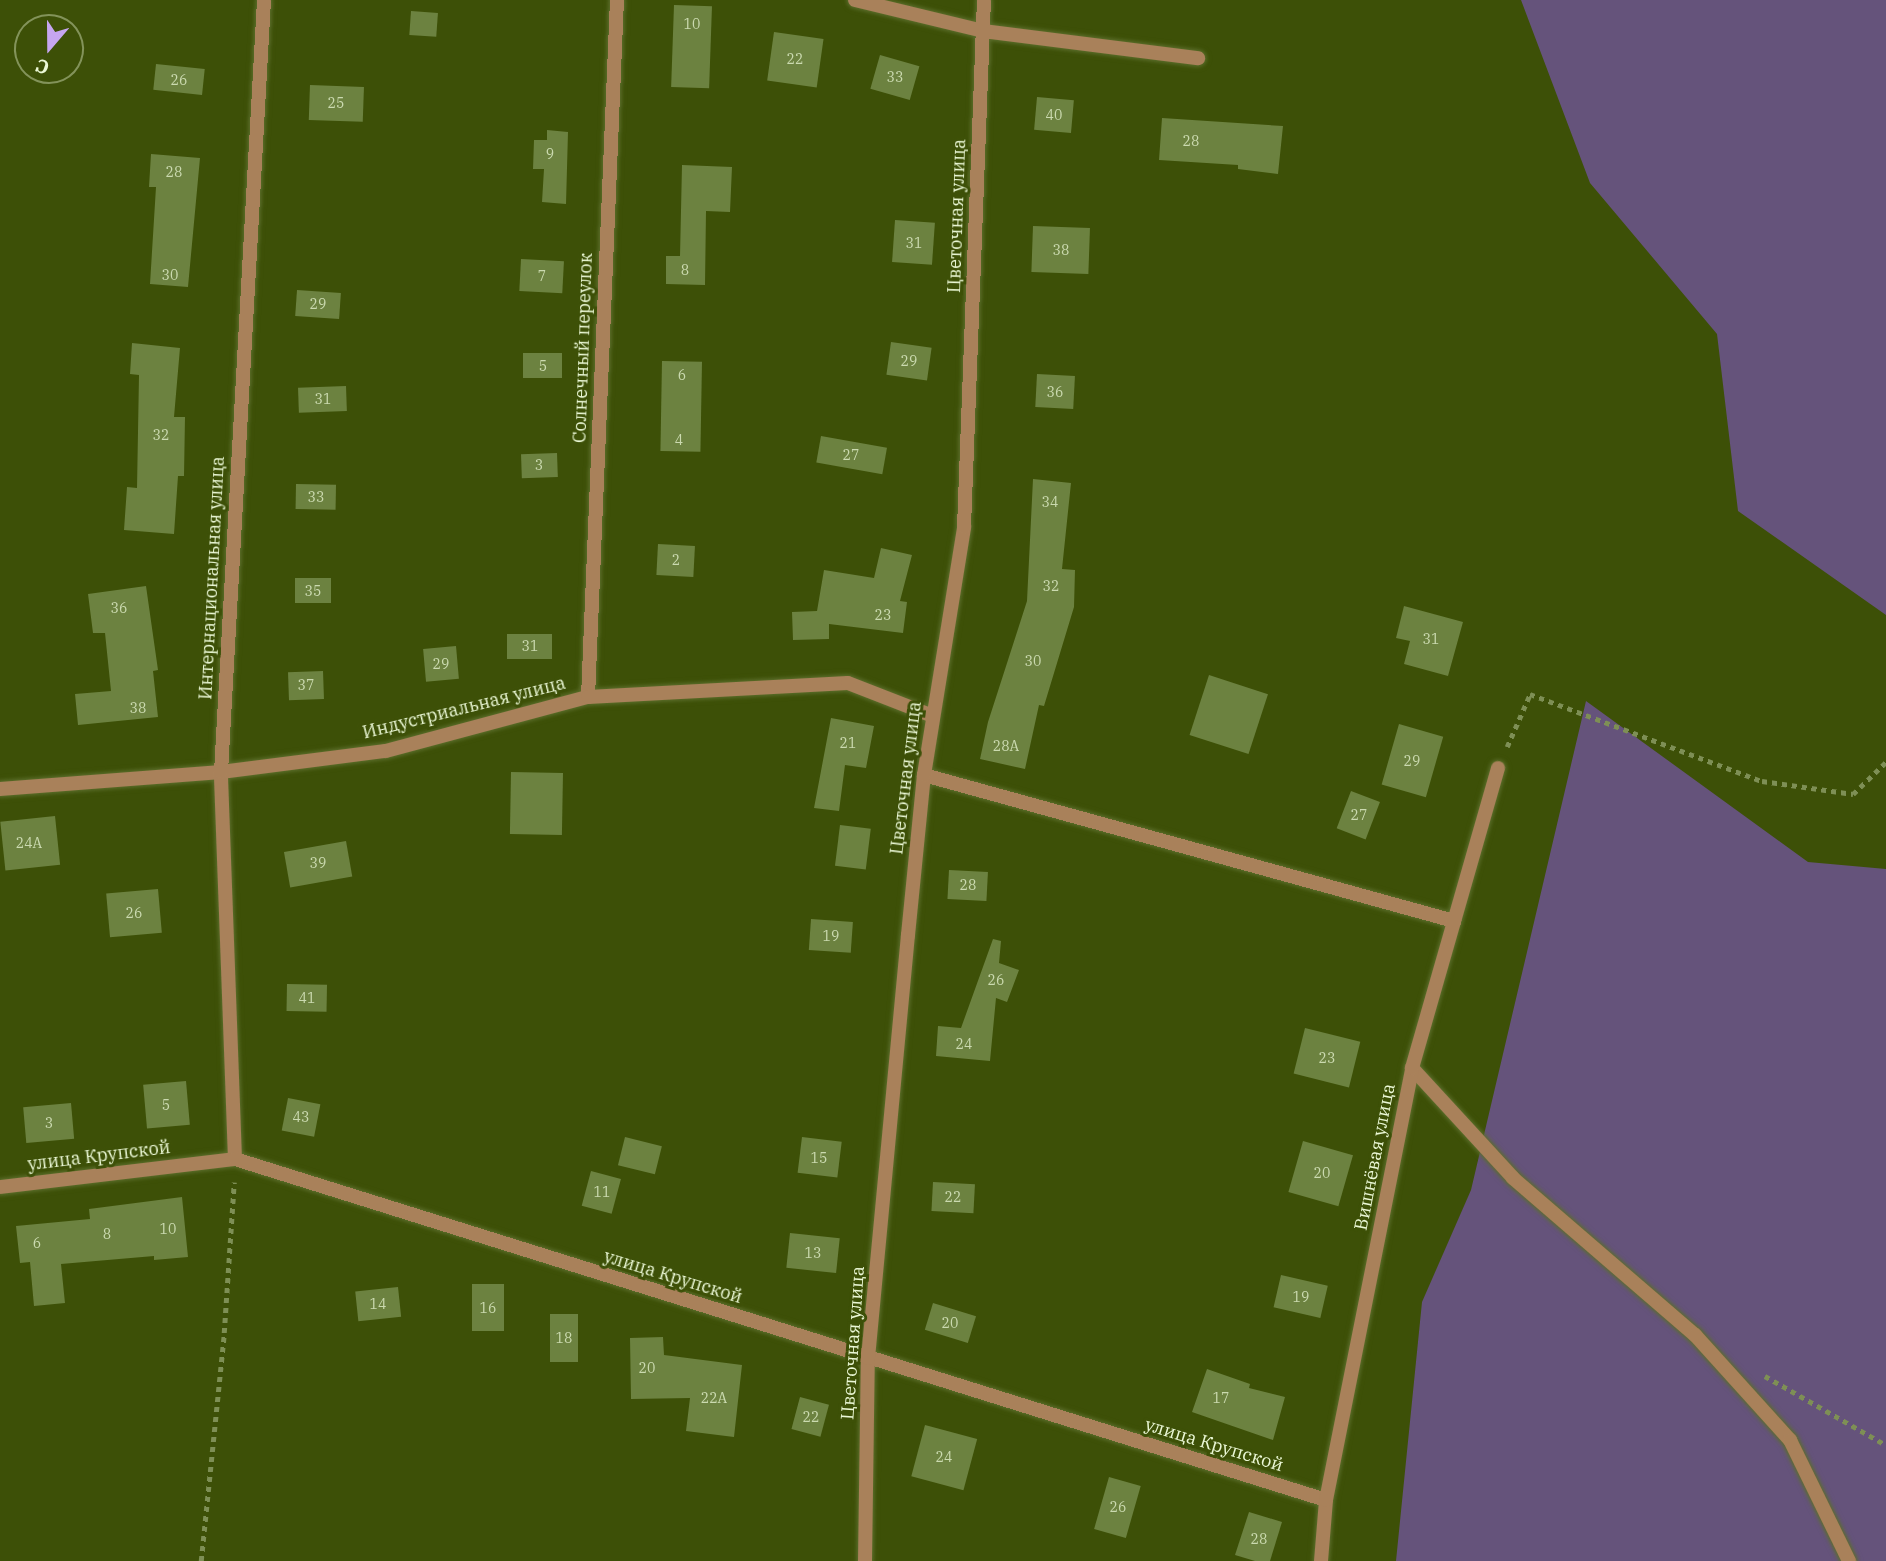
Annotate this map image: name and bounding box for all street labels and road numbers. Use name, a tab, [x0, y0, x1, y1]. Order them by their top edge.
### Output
street label: Цветочная улица	[944, 139, 970, 293]
street label: Солнечный переулок	[569, 253, 597, 443]
street label: Интернациональная улица	[195, 456, 229, 700]
street label: Индустриальная улица	[360, 672, 568, 744]
street label: Цветочная улица	[886, 700, 926, 856]
street label: Вишнёвая улица	[1350, 1082, 1400, 1232]
street label: улица Крупской	[26, 1137, 172, 1175]
street label: улица Крупской	[601, 1246, 745, 1308]
street label: Цветочная улица	[837, 1265, 869, 1421]
street label: улица Крупской	[1142, 1414, 1286, 1476]

